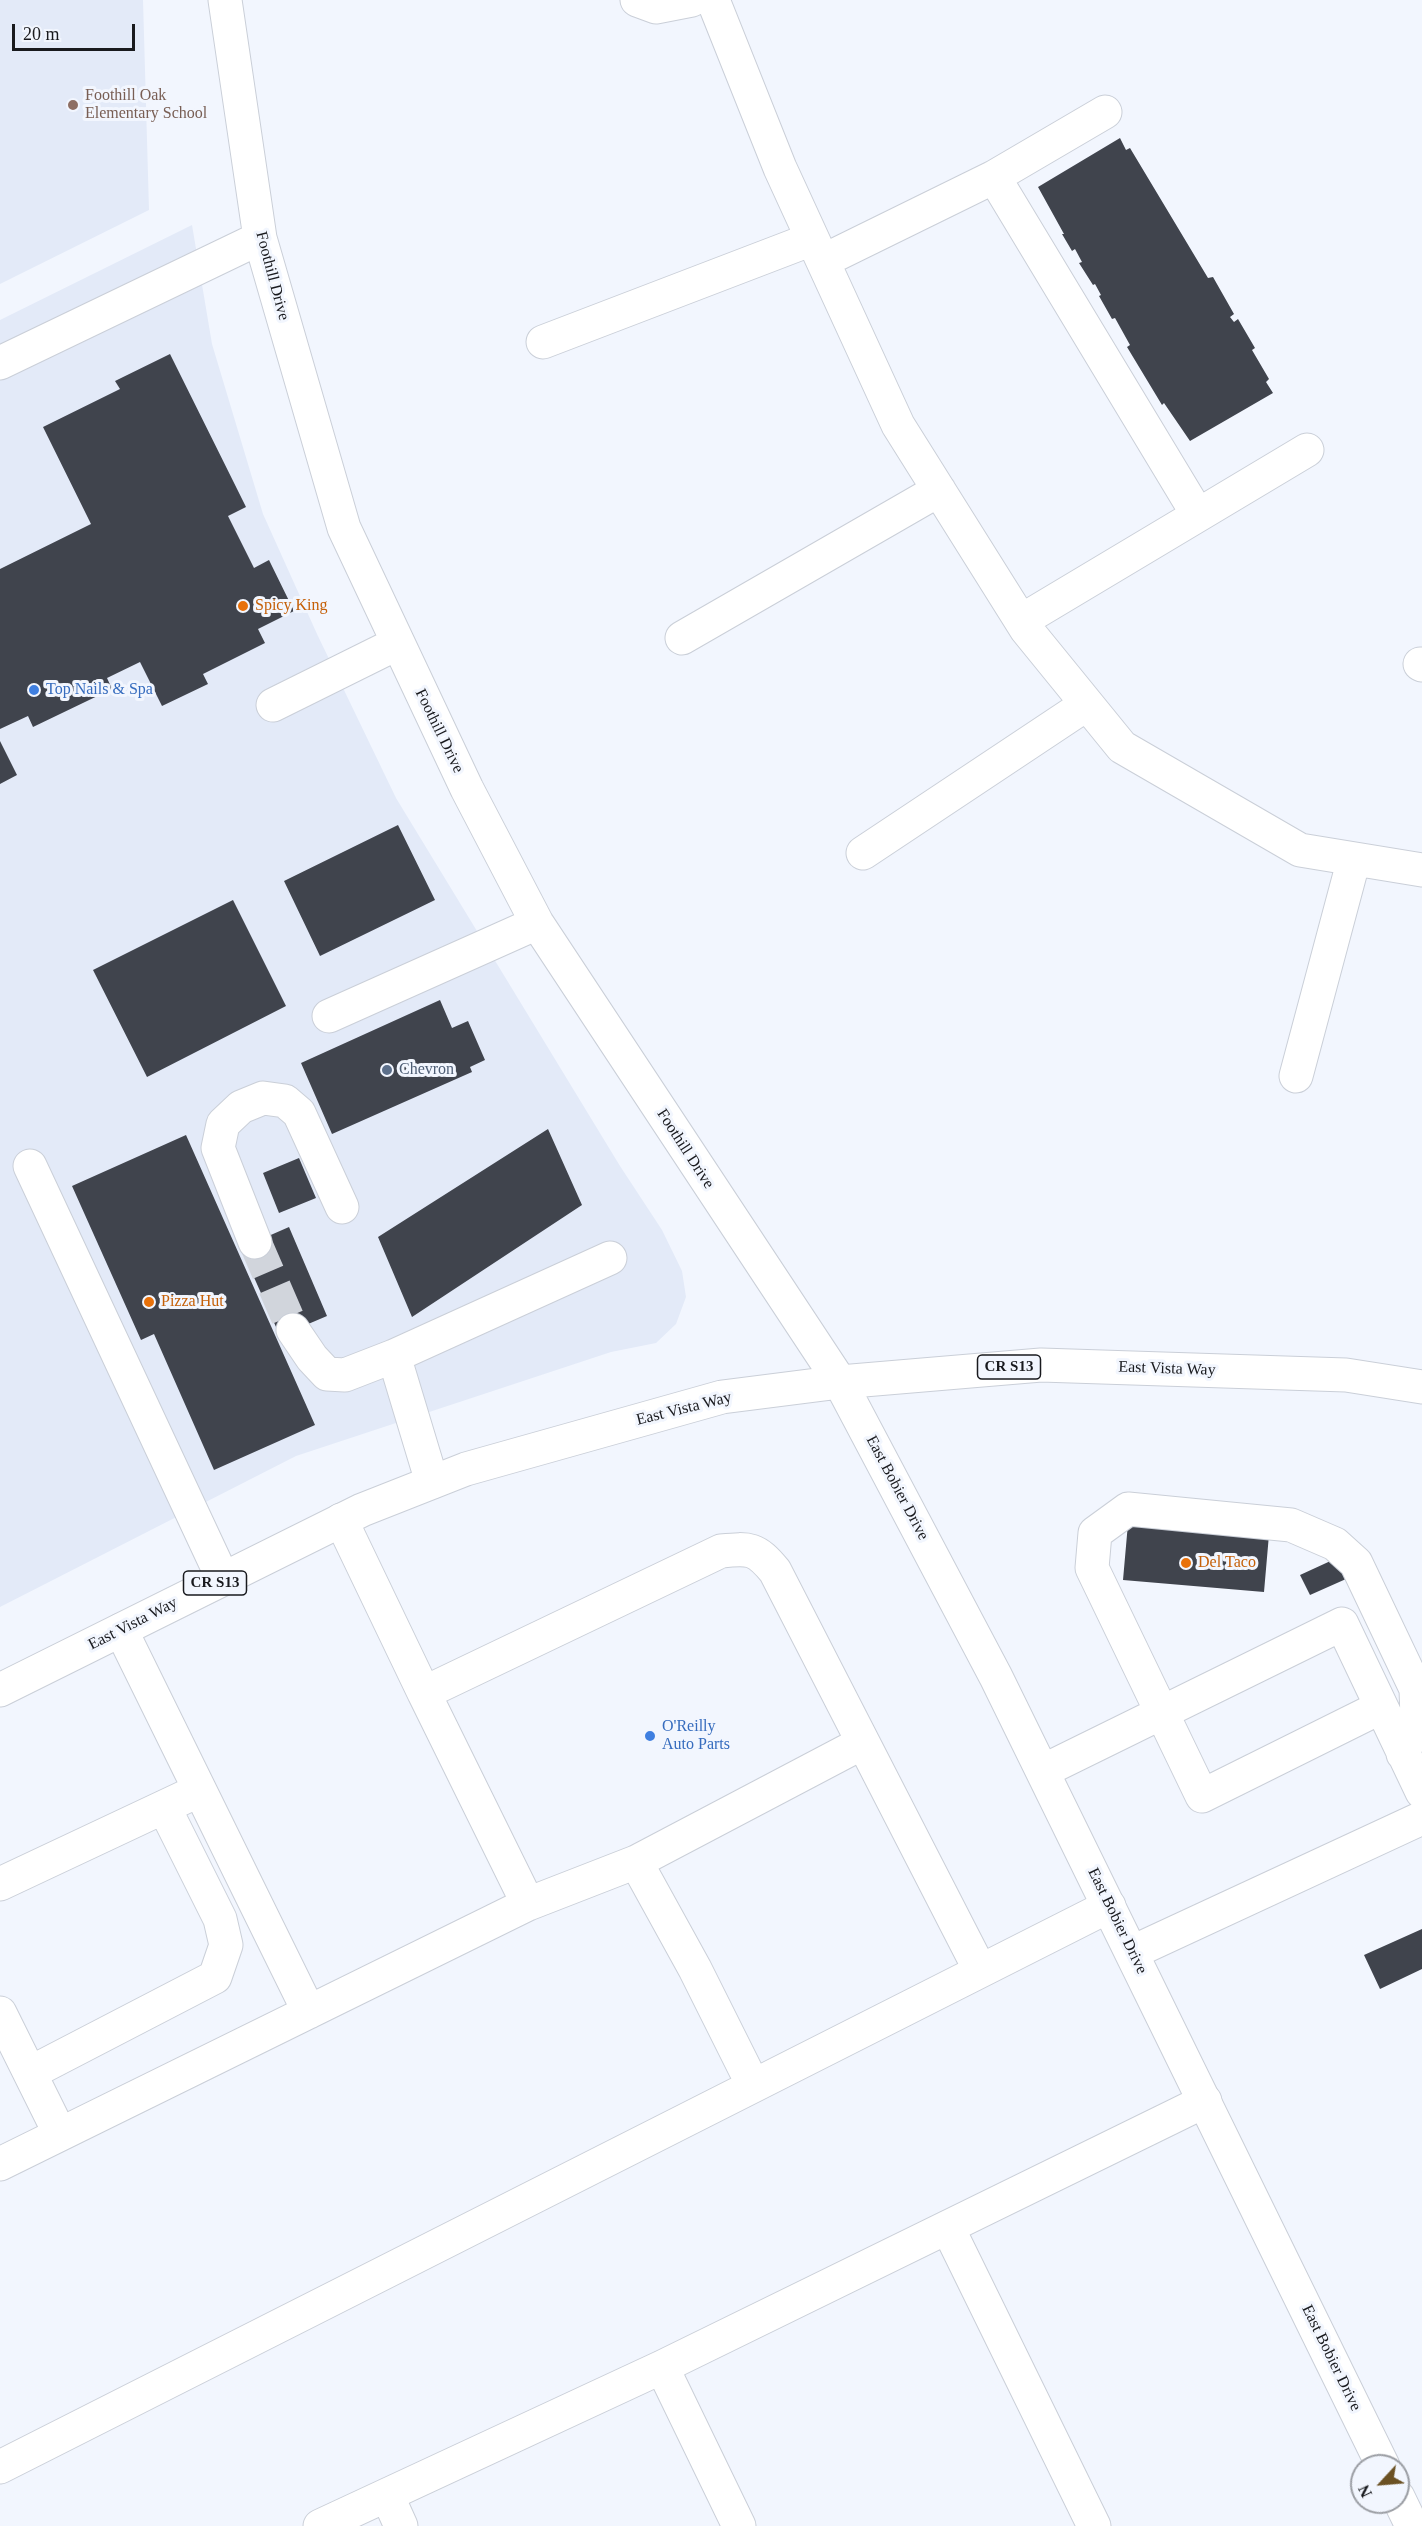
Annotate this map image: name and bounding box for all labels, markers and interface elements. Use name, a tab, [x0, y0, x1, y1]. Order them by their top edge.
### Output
scale bar	[15, 12, 138, 50]
text: 20 m	[23, 24, 60, 44]
place label: Foothill Oak Elementary School	[85, 86, 207, 124]
marker: Foothill Oak Elementary School	[66, 98, 80, 112]
street label: Foothill Drive	[251, 230, 293, 322]
place label: Spicy King	[255, 596, 327, 616]
marker: Spicy King	[236, 599, 250, 613]
place label: Top Nails & Spa	[46, 680, 153, 700]
marker: Top Nails & Spa	[27, 683, 41, 697]
street label: Foothill Drive	[410, 686, 468, 776]
place label: Chevron	[399, 1060, 454, 1080]
marker: Chevron	[380, 1063, 394, 1077]
street label: Foothill Drive	[652, 1106, 718, 1192]
place label: Pizza Hut	[161, 1292, 224, 1312]
marker: Pizza Hut	[142, 1295, 156, 1309]
road number: CR S13	[978, 1355, 1040, 1379]
street label: East Vista Way	[1118, 1358, 1216, 1380]
street label: East Vista Way	[634, 1388, 734, 1430]
street label: East Bobier Drive	[861, 1432, 933, 1544]
place label: Del Taco	[1198, 1553, 1256, 1573]
marker: Del Taco	[1179, 1556, 1193, 1570]
road number: CR S13	[184, 1571, 246, 1595]
street label: East Vista Way	[85, 1593, 181, 1655]
place label: O'Reilly Auto Parts	[662, 1717, 730, 1755]
marker: O'Reilly Auto Parts	[643, 1729, 657, 1743]
street label: East Bobier Drive	[1083, 1865, 1151, 1977]
street label: East Bobier Drive	[1297, 2302, 1365, 2414]
north arrow	[1350, 2454, 1410, 2514]
text: N	[1355, 2482, 1375, 2500]

